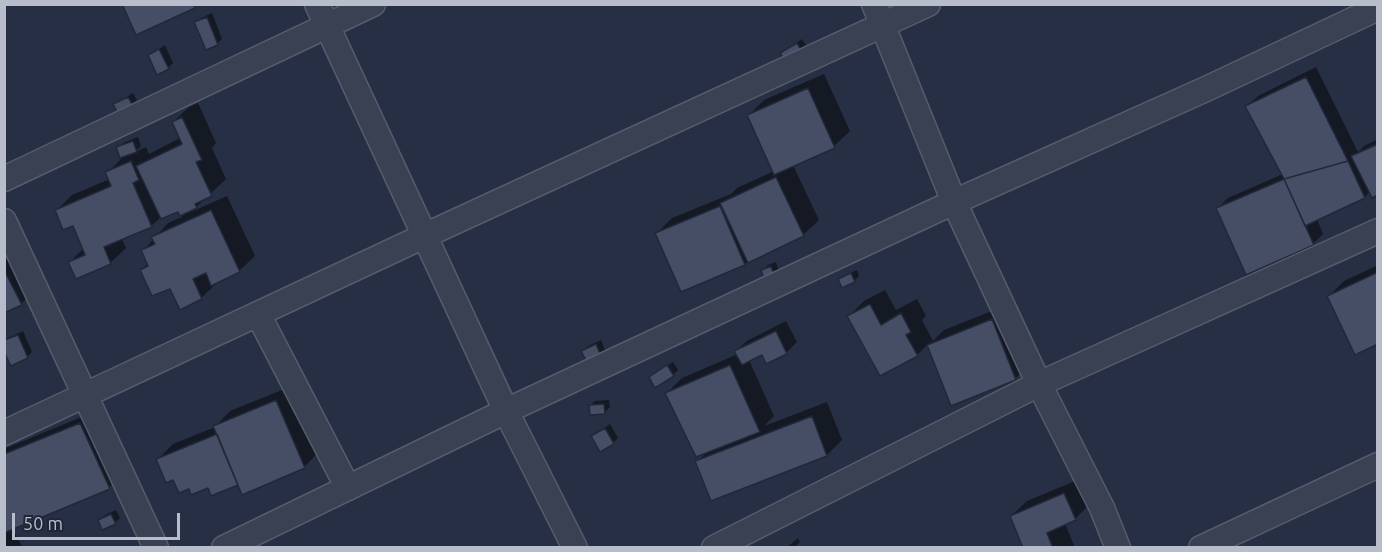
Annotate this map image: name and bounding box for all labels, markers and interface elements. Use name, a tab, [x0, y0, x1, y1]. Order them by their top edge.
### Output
scale bar	[15, 501, 183, 539]
text: 50 m	[23, 513, 63, 533]

